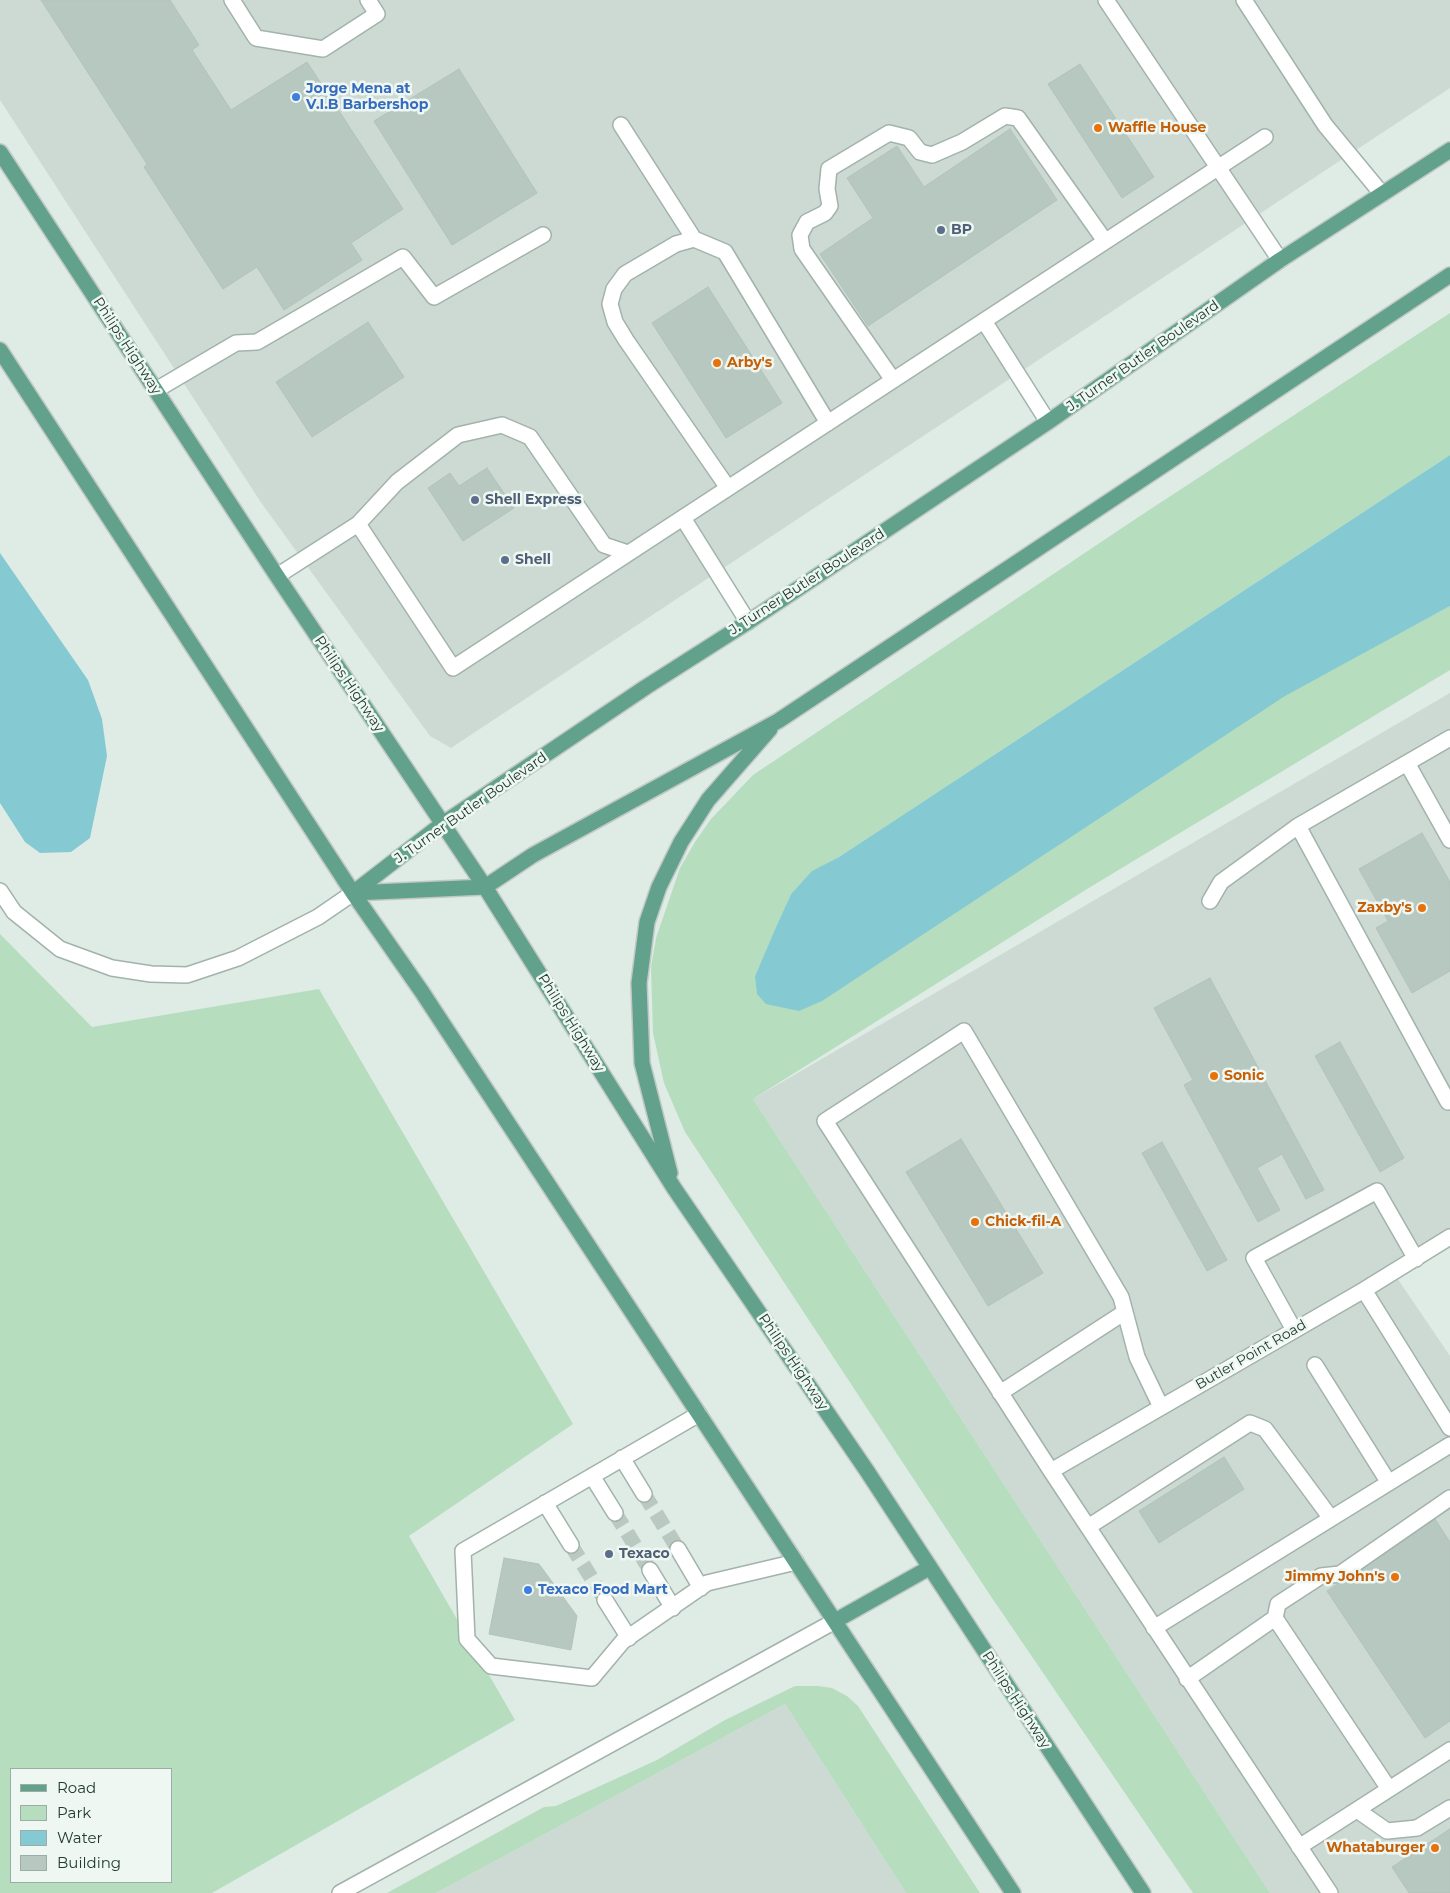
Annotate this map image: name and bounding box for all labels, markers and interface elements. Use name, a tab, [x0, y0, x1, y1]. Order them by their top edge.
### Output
place label: Jorge Mena at V.I.B Barbershop	[306, 81, 428, 114]
marker: Jorge Mena at V.I.B Barbershop	[290, 91, 302, 103]
place label: Waffle House	[1108, 120, 1206, 136]
marker: Waffle House	[1092, 122, 1104, 134]
place label: BP	[951, 222, 972, 238]
marker: BP	[935, 224, 947, 236]
street label: Philips Highway	[89, 294, 165, 398]
street label: J. Turner Butler Boulevard	[1064, 297, 1222, 415]
place label: Arby's	[727, 355, 772, 371]
marker: Arby's	[711, 357, 723, 369]
place label: Shell Express	[485, 492, 582, 508]
marker: Shell Express	[469, 494, 481, 506]
street label: J. Turner Butler Boulevard	[726, 525, 888, 639]
place label: Shell	[515, 552, 551, 568]
marker: Shell	[499, 554, 511, 566]
street label: Philips Highway	[311, 633, 387, 735]
street label: J. Turner Butler Boulevard	[392, 749, 550, 867]
place label: Zaxby's	[1357, 900, 1412, 916]
marker: Zaxby's	[1416, 902, 1428, 914]
street label: Philips Highway	[534, 971, 608, 1075]
place label: Sonic	[1224, 1068, 1264, 1084]
marker: Sonic	[1208, 1070, 1220, 1082]
place label: Chick-fil-A	[985, 1214, 1061, 1230]
marker: Chick-fil-A	[969, 1216, 981, 1228]
street label: Philips Highway	[755, 1311, 831, 1413]
street label: Butler Point Road	[1193, 1316, 1309, 1394]
place label: Texaco	[619, 1546, 670, 1562]
marker: Texaco	[603, 1548, 615, 1560]
place label: Jimmy John's	[1285, 1569, 1385, 1585]
marker: Jimmy John's	[1389, 1571, 1401, 1583]
place label: Texaco Food Mart	[538, 1582, 668, 1598]
marker: Texaco Food Mart	[522, 1584, 534, 1596]
street label: Philips Highway	[978, 1648, 1054, 1752]
legend	[10, 1768, 172, 1883]
text: Road	[57, 1778, 96, 1797]
text: Park	[57, 1803, 91, 1822]
text: Water	[57, 1828, 103, 1847]
place label: Whataburger	[1326, 1840, 1425, 1856]
marker: Whataburger	[1429, 1842, 1441, 1854]
text: Building	[57, 1853, 121, 1872]

